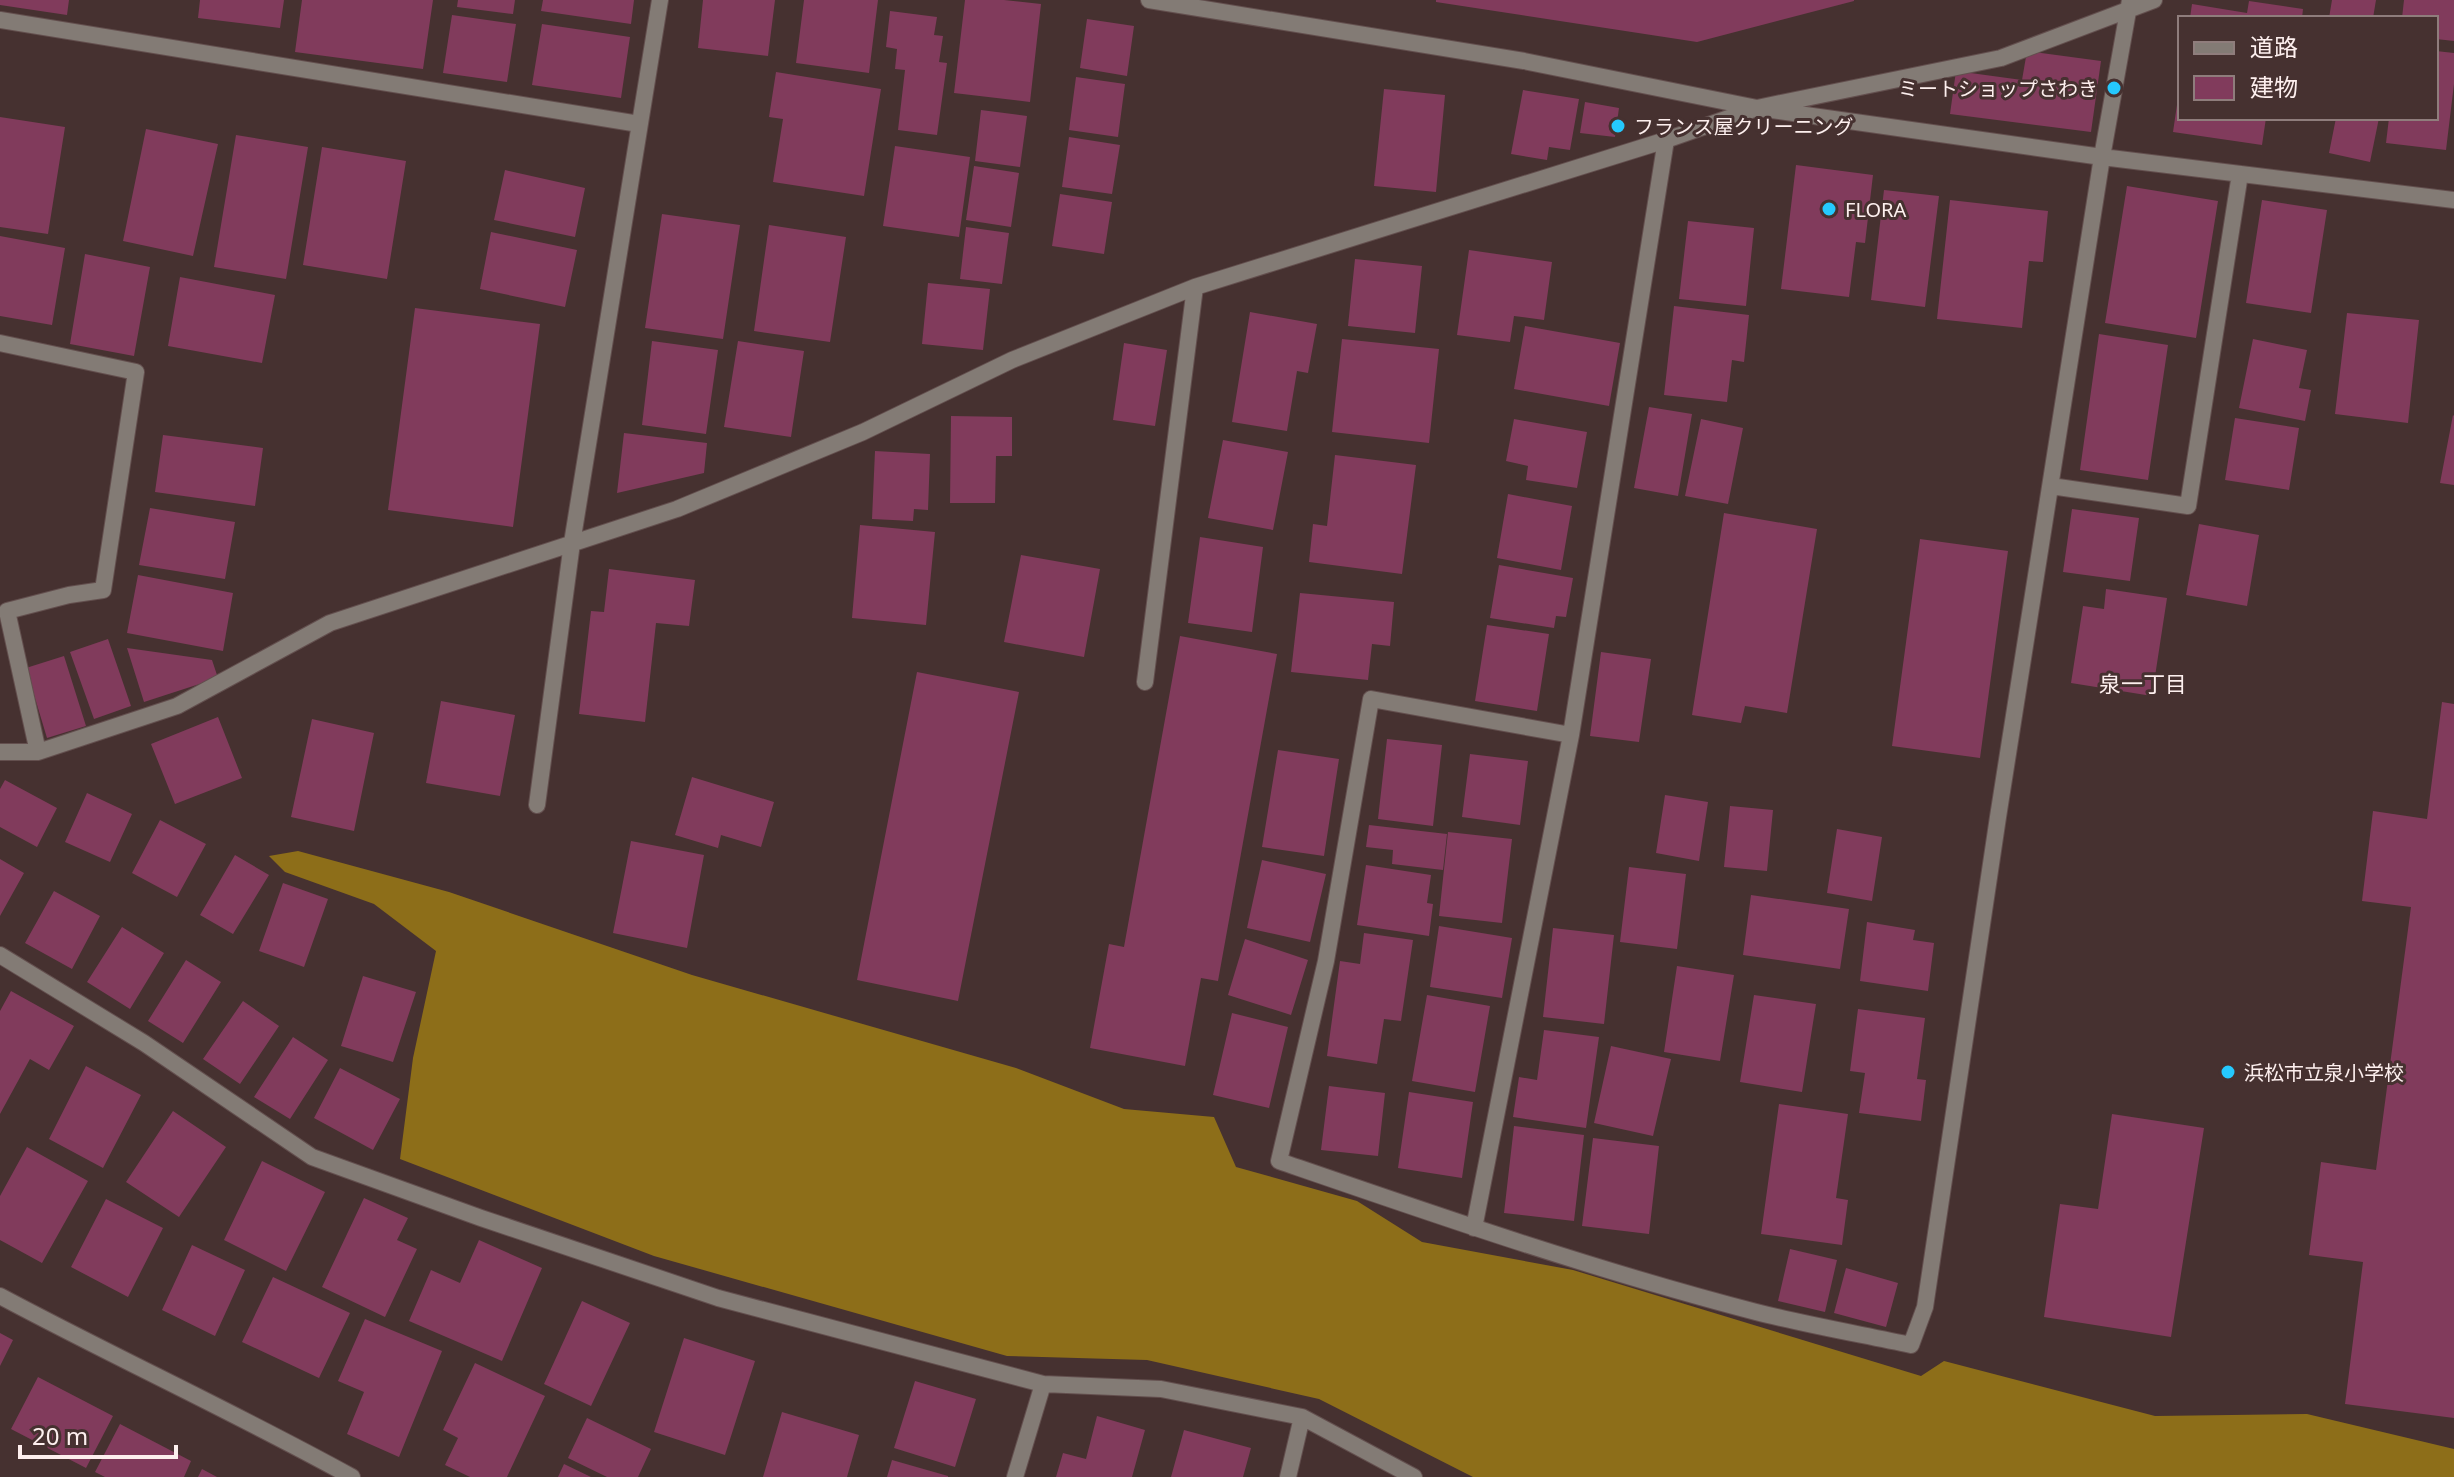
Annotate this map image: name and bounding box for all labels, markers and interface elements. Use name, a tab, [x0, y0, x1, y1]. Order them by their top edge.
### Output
legend	[2178, 16, 2438, 120]
text: 道路	[2250, 30, 2298, 63]
text: 建物	[2250, 70, 2298, 103]
place label: ミートショップさわき	[1898, 75, 2098, 102]
marker: ミートショップさわき	[2105, 79, 2123, 97]
place label: フランス屋クリーニング	[1634, 113, 1854, 140]
marker: フランス屋クリーニング	[1609, 117, 1627, 135]
place label: FLORA	[1845, 196, 1907, 223]
marker: FLORA	[1820, 200, 1838, 218]
district label: 泉一丁目	[2099, 668, 2187, 698]
place label: 浜松市立泉小学校	[2244, 1059, 2404, 1086]
marker: 浜松市立泉小学校	[2219, 1063, 2237, 1081]
scale bar	[20, 1409, 176, 1459]
text: 20 m	[32, 1419, 88, 1452]

